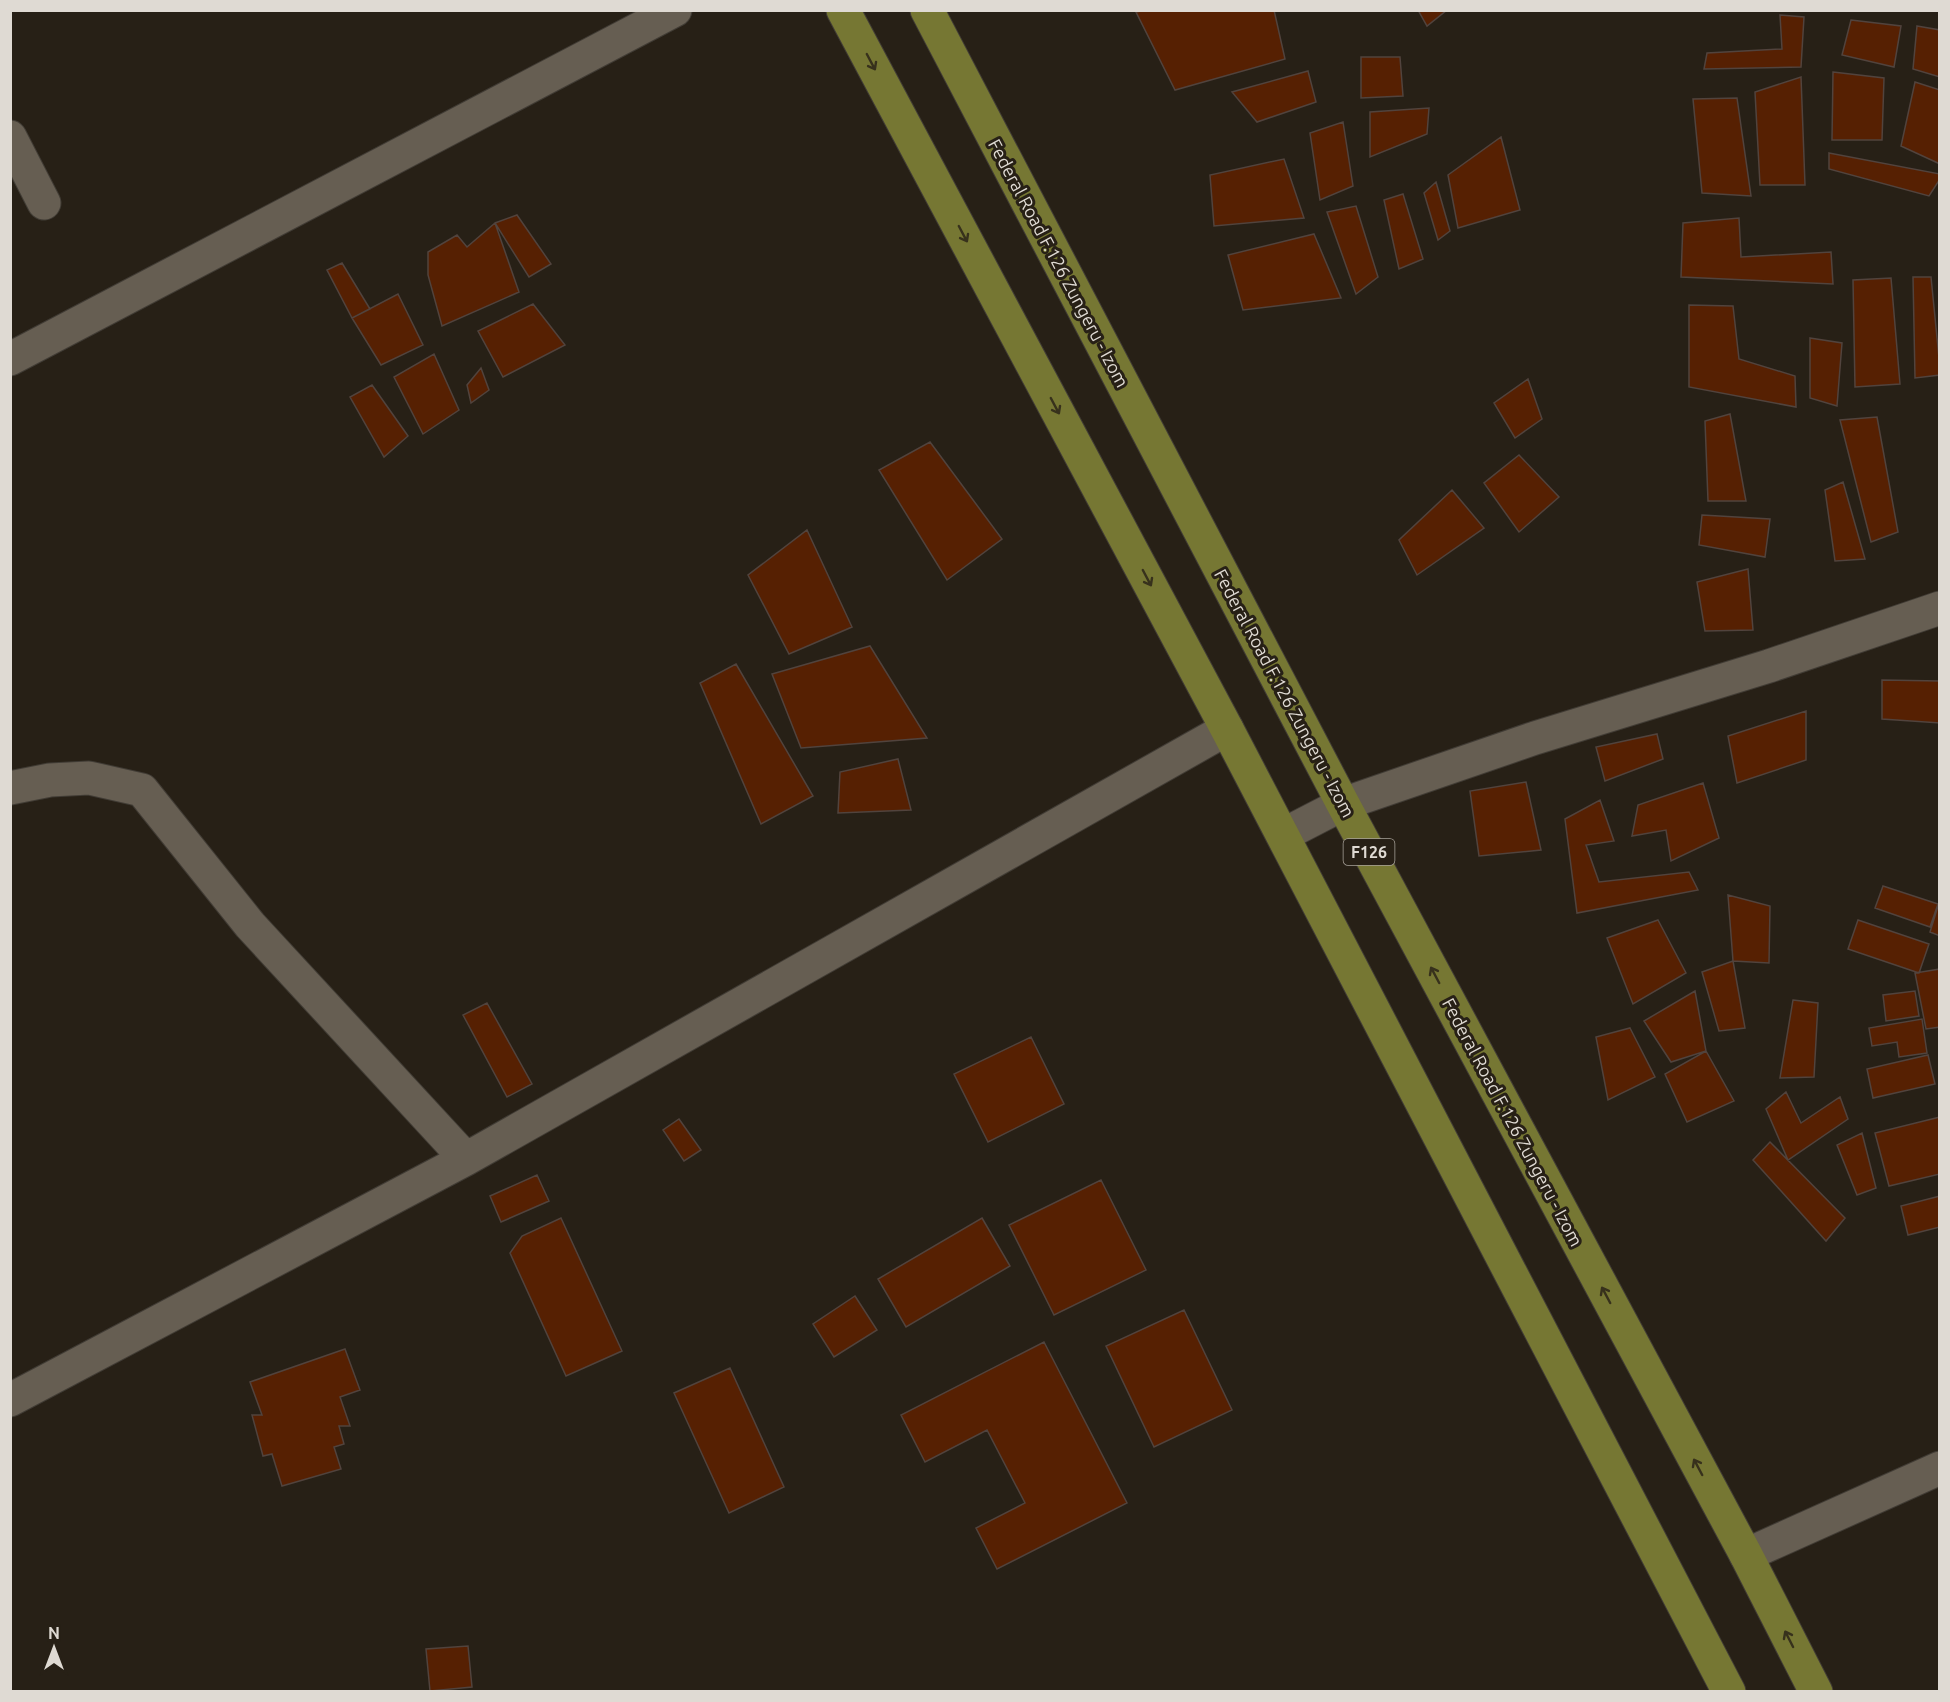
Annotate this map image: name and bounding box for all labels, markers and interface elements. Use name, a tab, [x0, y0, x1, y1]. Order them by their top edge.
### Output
one-way arrow	[865, 53, 877, 70]
street label: Federal Road F.126 Zungeru - Izom	[985, 136, 1133, 390]
one-way arrow	[957, 225, 969, 242]
one-way arrow	[1049, 397, 1061, 414]
street label: Federal Road F.126 Zungeru - Izom	[1211, 566, 1359, 820]
one-way arrow	[1141, 569, 1153, 586]
road number: F126	[1344, 839, 1394, 865]
one-way arrow	[1428, 966, 1440, 984]
street label: Federal Road F.126 Zungeru - Izom	[1439, 995, 1587, 1249]
one-way arrow	[1600, 1287, 1612, 1304]
one-way arrow	[1692, 1459, 1704, 1476]
north arrow	[24, 1618, 84, 1678]
text: N	[48, 1624, 60, 1642]
one-way arrow	[1783, 1631, 1794, 1649]

